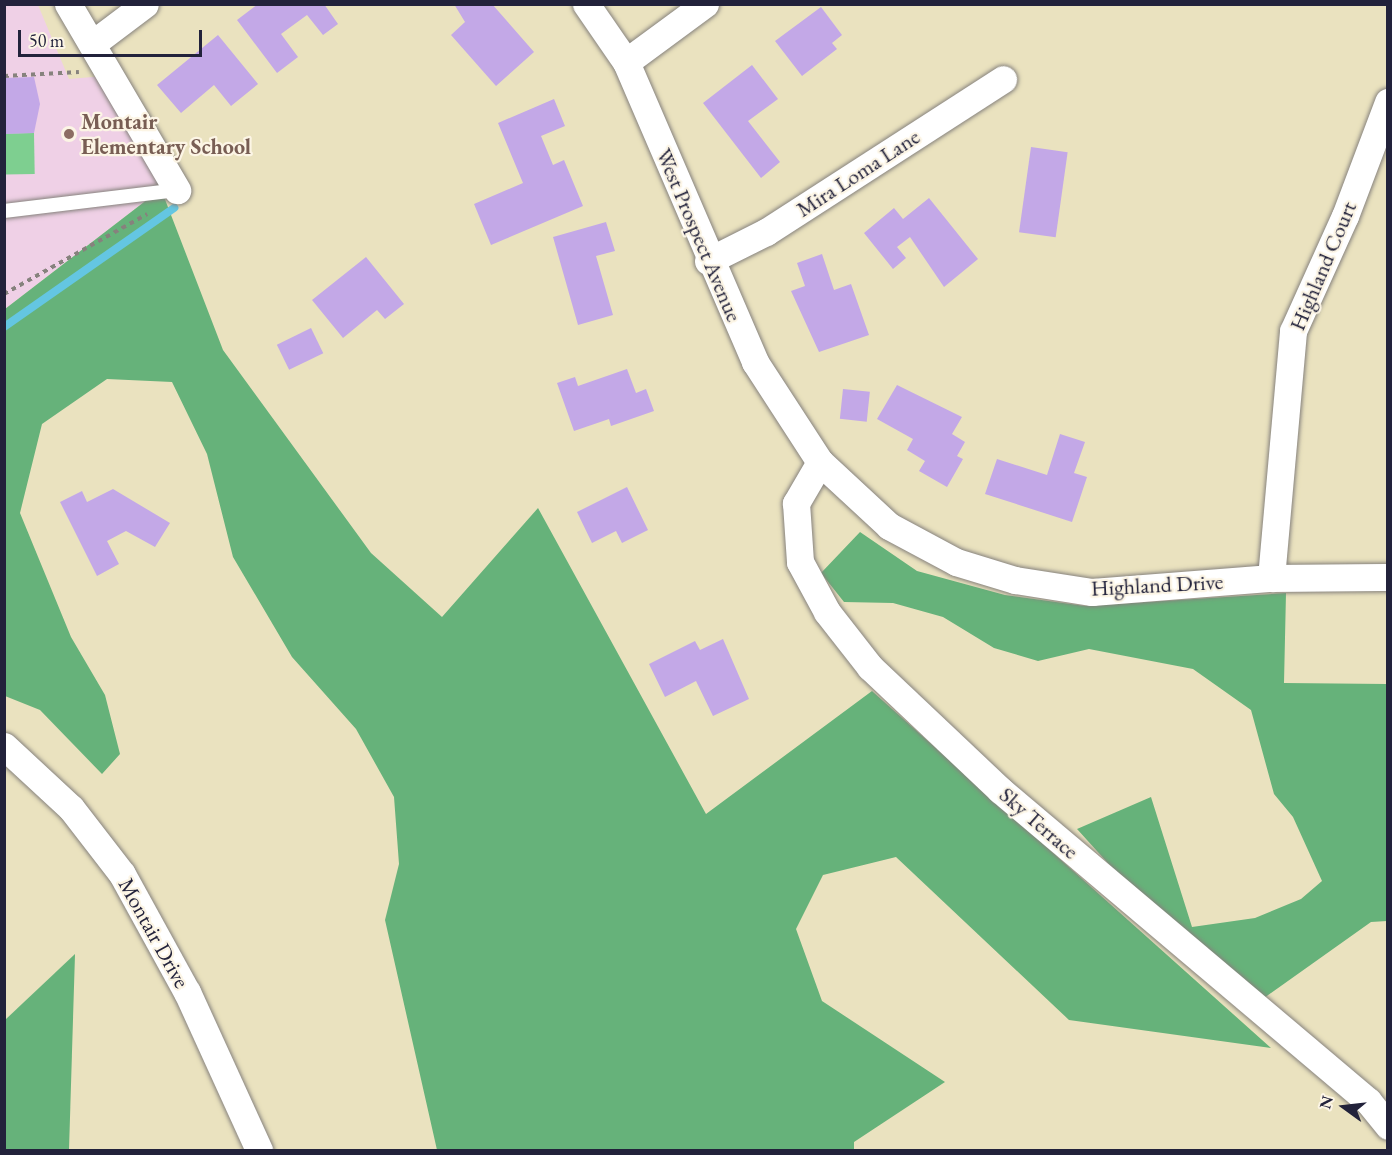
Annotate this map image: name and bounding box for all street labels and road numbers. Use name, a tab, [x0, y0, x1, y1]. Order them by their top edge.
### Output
street label: Mira Loma Lane	[791, 123, 925, 223]
street label: West Prospect Avenue	[651, 144, 747, 326]
street label: Highland Court	[1284, 197, 1362, 335]
street label: Highland Drive	[1090, 568, 1224, 602]
street label: Sky Terrace	[994, 781, 1084, 865]
street label: Montair Drive	[113, 873, 195, 993]

